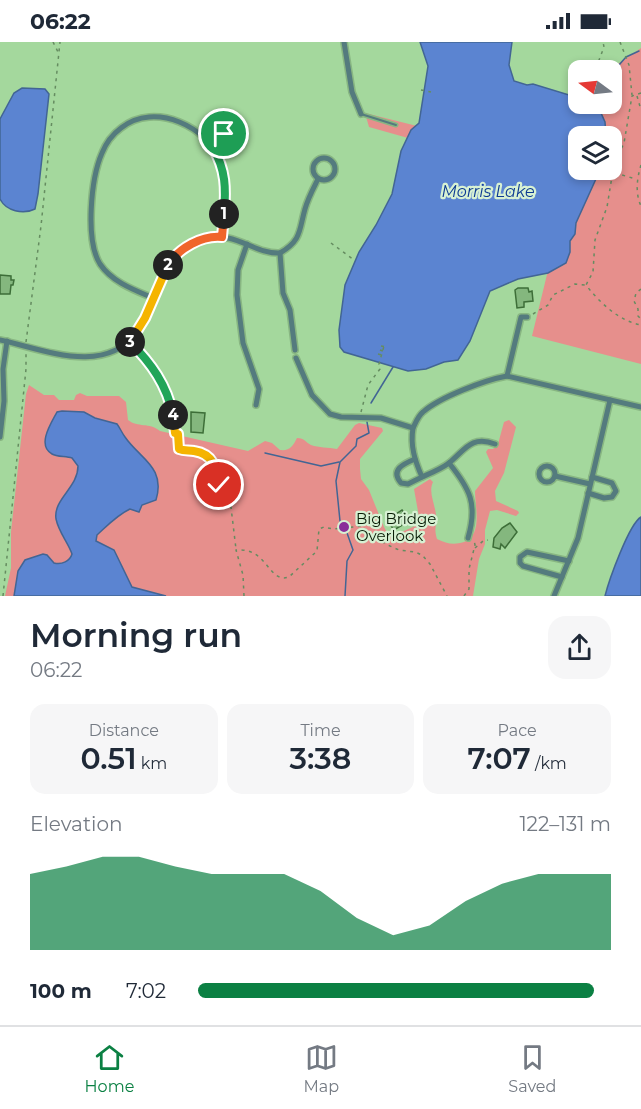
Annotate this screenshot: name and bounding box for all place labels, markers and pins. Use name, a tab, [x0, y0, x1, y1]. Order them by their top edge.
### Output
pin	[198, 108, 249, 159]
pin: 1	[209, 199, 239, 229]
pin: 2	[153, 250, 183, 280]
pin: 3	[115, 327, 145, 357]
pin: 4	[158, 400, 188, 430]
pin	[193, 459, 244, 510]
place label: Big Bridge Overlook	[356, 509, 436, 545]
marker: Big Bridge Overlook	[337, 520, 351, 534]

